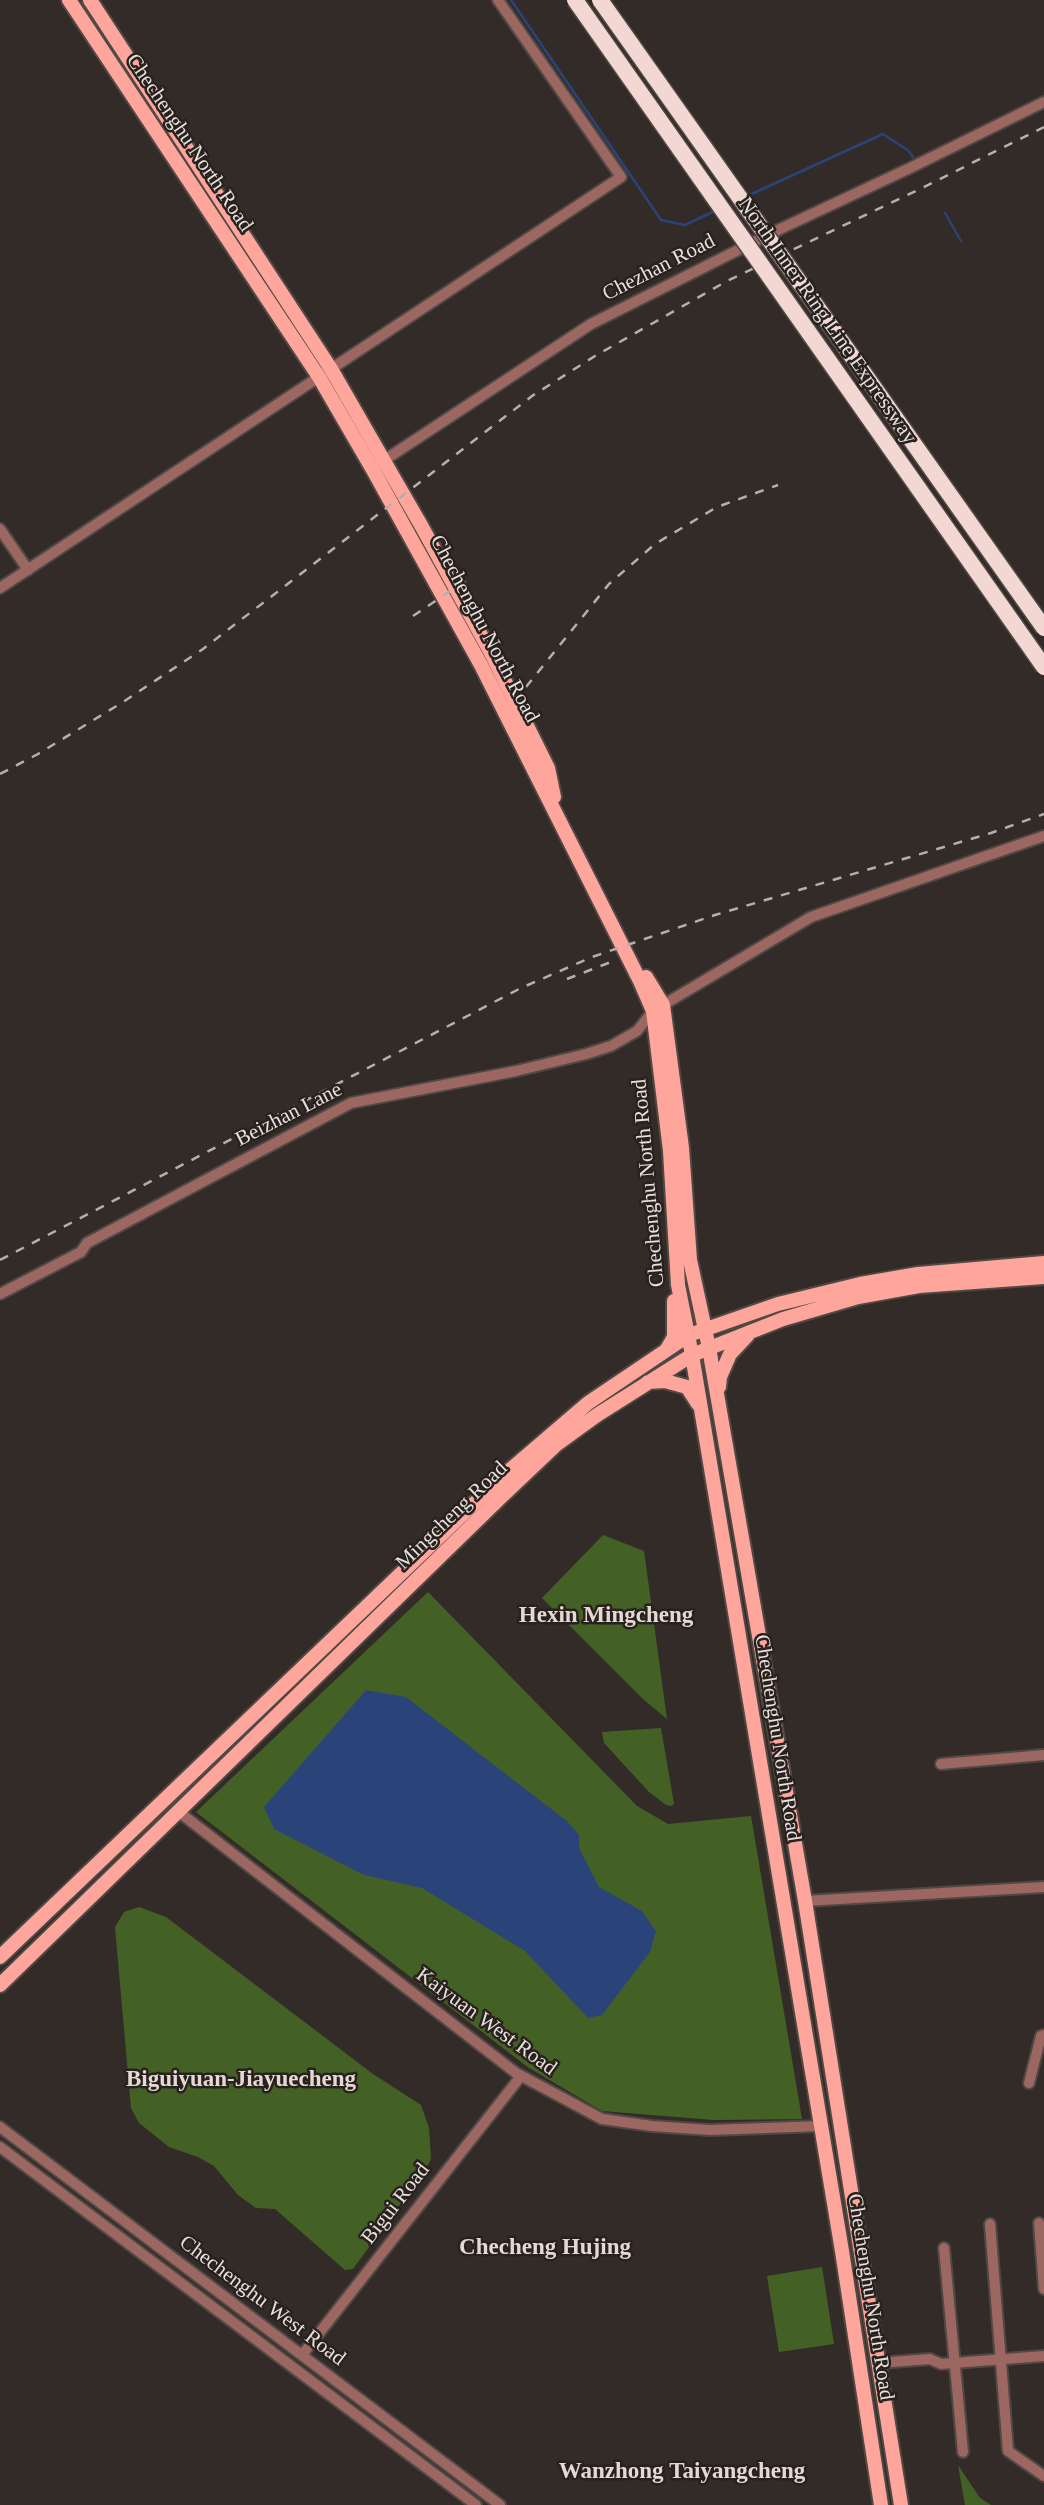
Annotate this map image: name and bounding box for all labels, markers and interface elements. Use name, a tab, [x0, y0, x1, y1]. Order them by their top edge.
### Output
street label: Chechenghu North Road	[120, 49, 258, 237]
street label: North Inner Ring Line Expressway	[732, 193, 922, 449]
street label: Chezhan Road	[598, 229, 720, 307]
street label: Chechenghu North Road	[424, 531, 544, 727]
street label: Beizhan Lane	[232, 1077, 346, 1153]
street label: Chechenghu North Road	[627, 1078, 671, 1288]
street label: Mingcheng Road	[391, 1456, 513, 1576]
district label: Hexin Mingcheng	[519, 1602, 693, 1630]
street label: Chechenghu North Road	[748, 1633, 806, 1843]
street label: Kaiyuan West Road	[411, 1963, 561, 2081]
district label: Biguiyuan-Jiayuecheng	[126, 2066, 356, 2094]
street label: Bigui Road	[356, 2158, 436, 2250]
street label: Chechenghu North Road	[841, 2192, 899, 2402]
street label: Chechenghu West Road	[174, 2230, 350, 2372]
district label: Checheng Hujing	[459, 2234, 631, 2262]
district label: Wanzhong Taiyangcheng	[559, 2458, 805, 2486]

